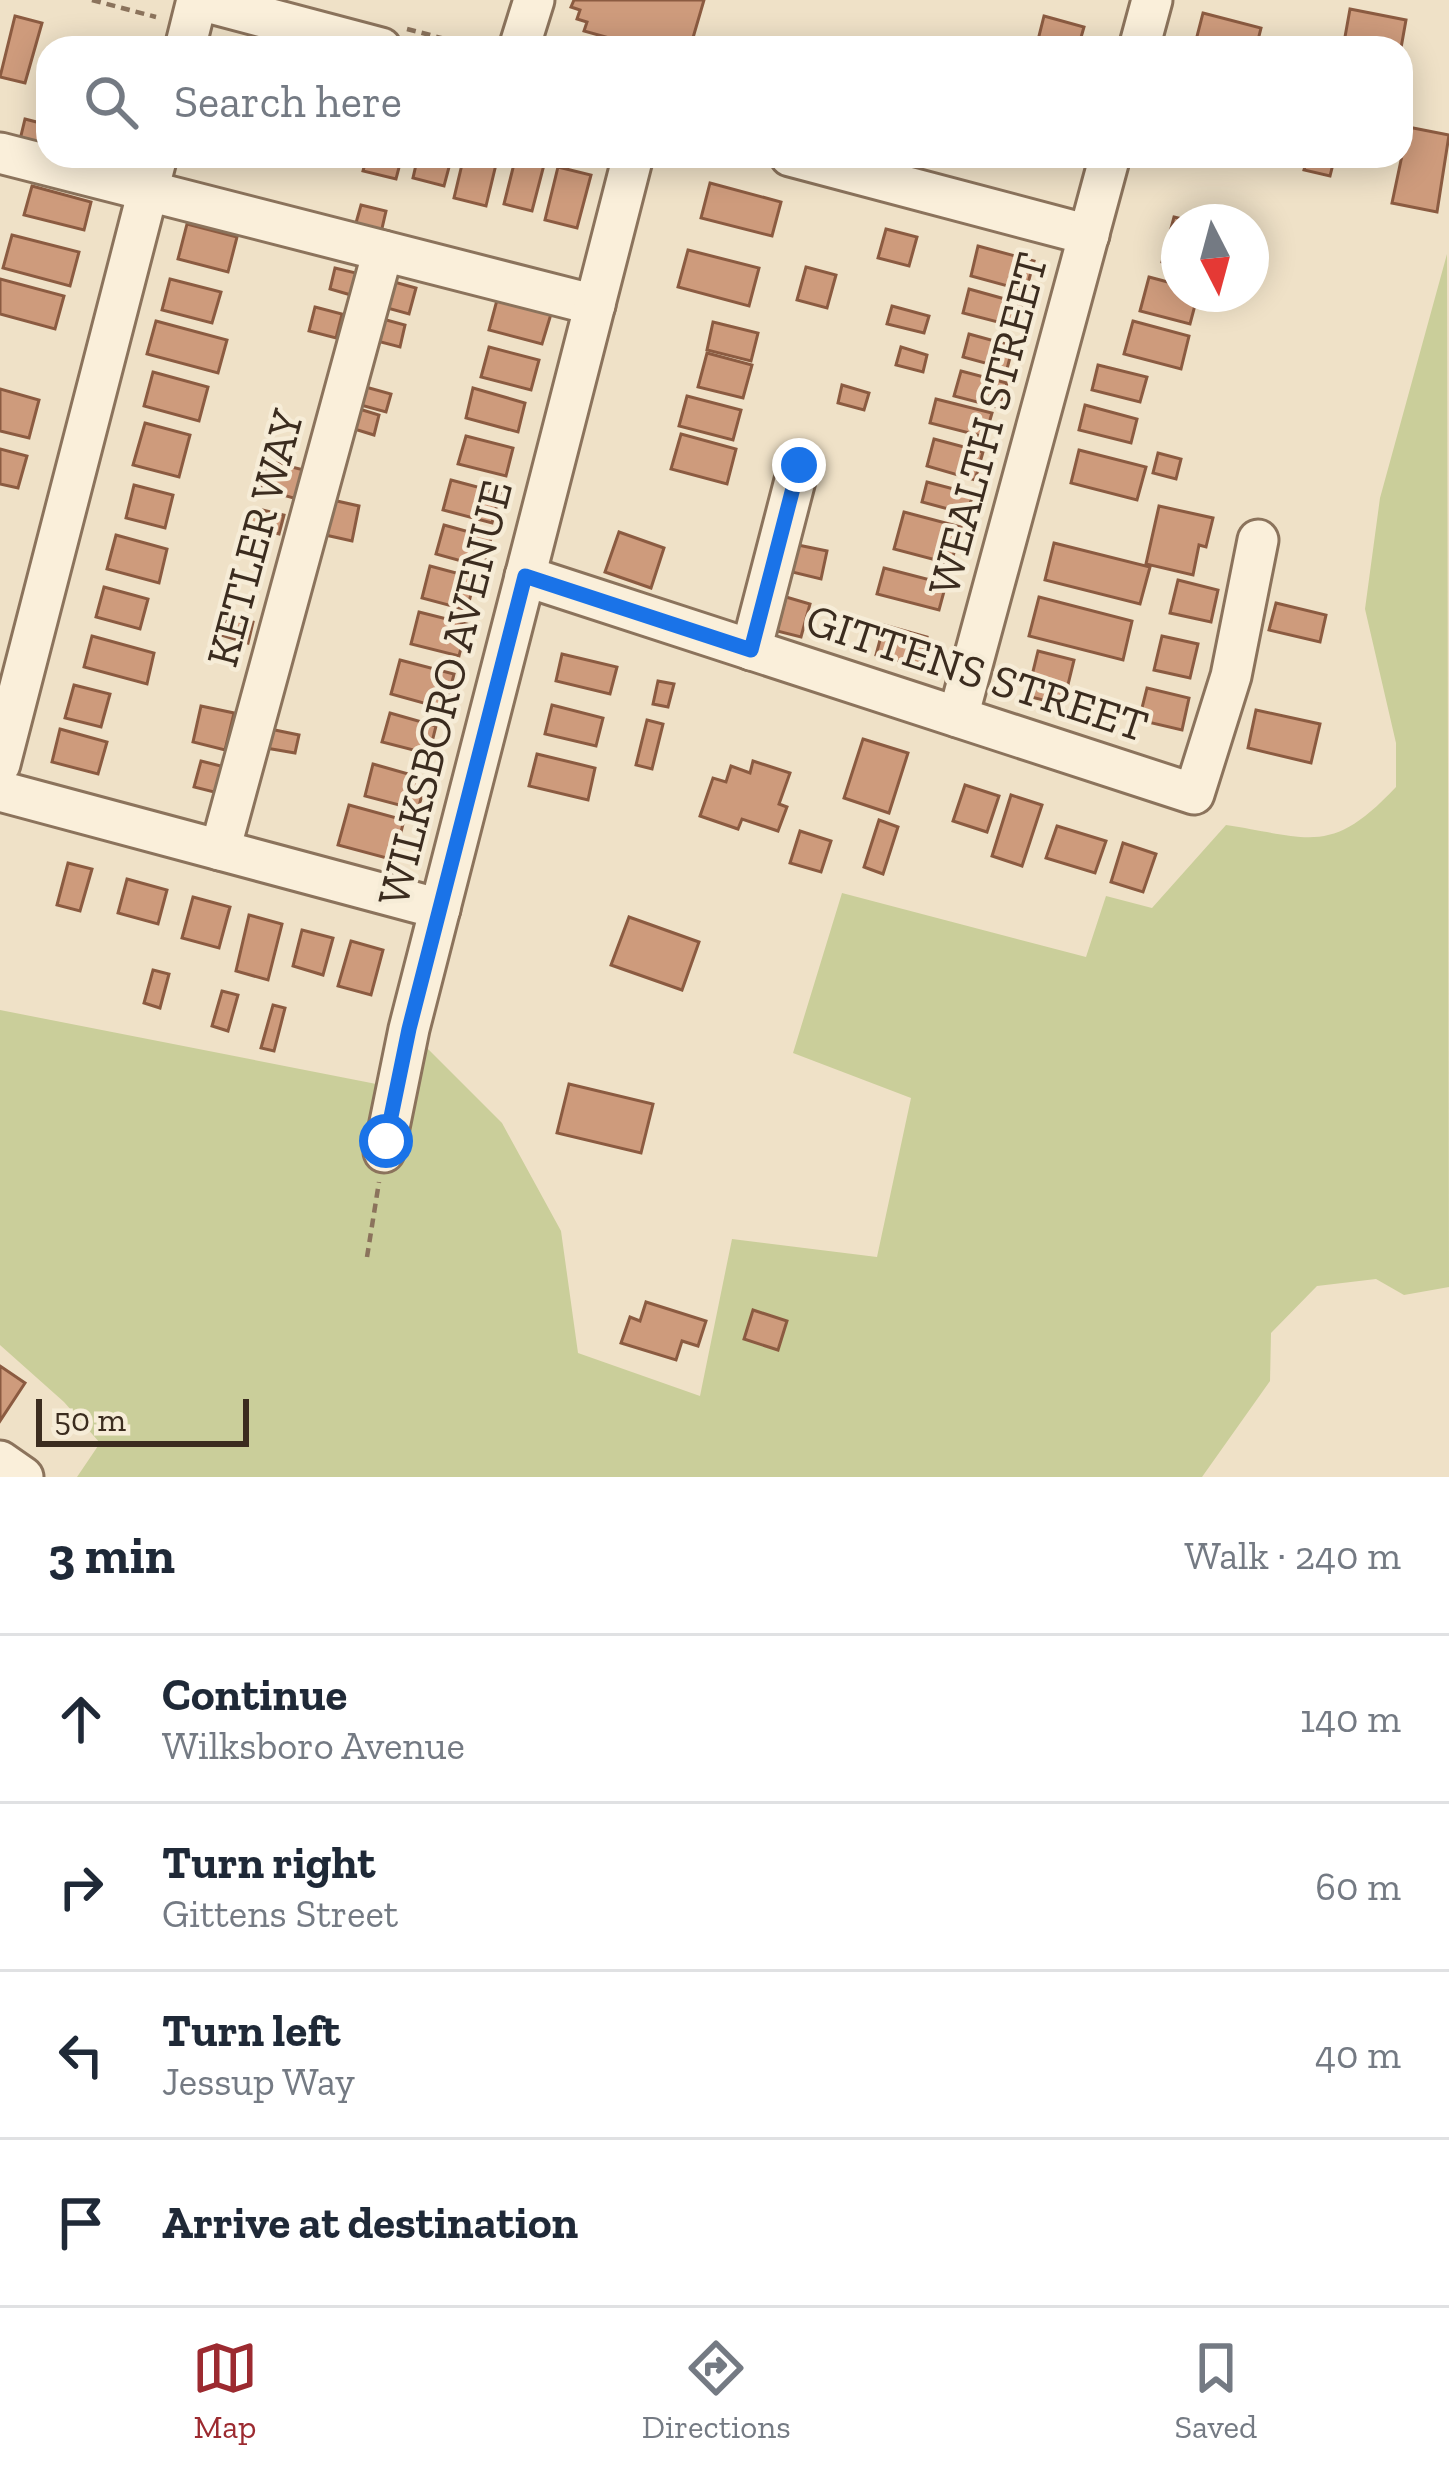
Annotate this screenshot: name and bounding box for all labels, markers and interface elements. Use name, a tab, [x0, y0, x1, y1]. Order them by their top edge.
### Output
search box	[36, 36, 1413, 168]
icon: search	[78, 69, 144, 135]
text: Search here	[174, 75, 402, 129]
north arrow	[1161, 204, 1269, 312]
street label: WEALTH STREET	[916, 247, 1060, 601]
street label: KETLER WAY	[195, 403, 315, 672]
route end	[772, 438, 826, 492]
street label: WILKSBORO AVENUE	[366, 475, 524, 911]
street label: GITTENS STREET	[799, 592, 1155, 754]
route start	[359, 1114, 413, 1168]
scale bar	[36, 1393, 249, 1446]
text: 50 m	[54, 1400, 126, 1439]
text: 3 min	[48, 1525, 175, 1586]
text: Walk · 240 m	[1184, 1532, 1401, 1579]
text: Continue	[162, 1668, 347, 1722]
icon: ahead	[48, 1686, 114, 1752]
text: 140 m	[1300, 1695, 1401, 1742]
text: Wilksboro Avenue	[162, 1722, 465, 1769]
text: Turn right	[162, 1836, 375, 1890]
icon: right	[48, 1854, 114, 1920]
text: 60 m	[1315, 1863, 1401, 1910]
text: Gittens Street	[162, 1890, 398, 1937]
text: Turn left	[162, 2004, 340, 2058]
icon: left	[48, 2022, 114, 2088]
text: 40 m	[1315, 2031, 1401, 2078]
text: Jessup Way	[162, 2058, 355, 2105]
icon: arrive	[48, 2190, 114, 2256]
text: Arrive at destination	[162, 2196, 578, 2250]
tab: Map	[192, 2335, 258, 2446]
tab: Directions	[642, 2335, 791, 2446]
tab: Saved	[1174, 2335, 1257, 2446]

